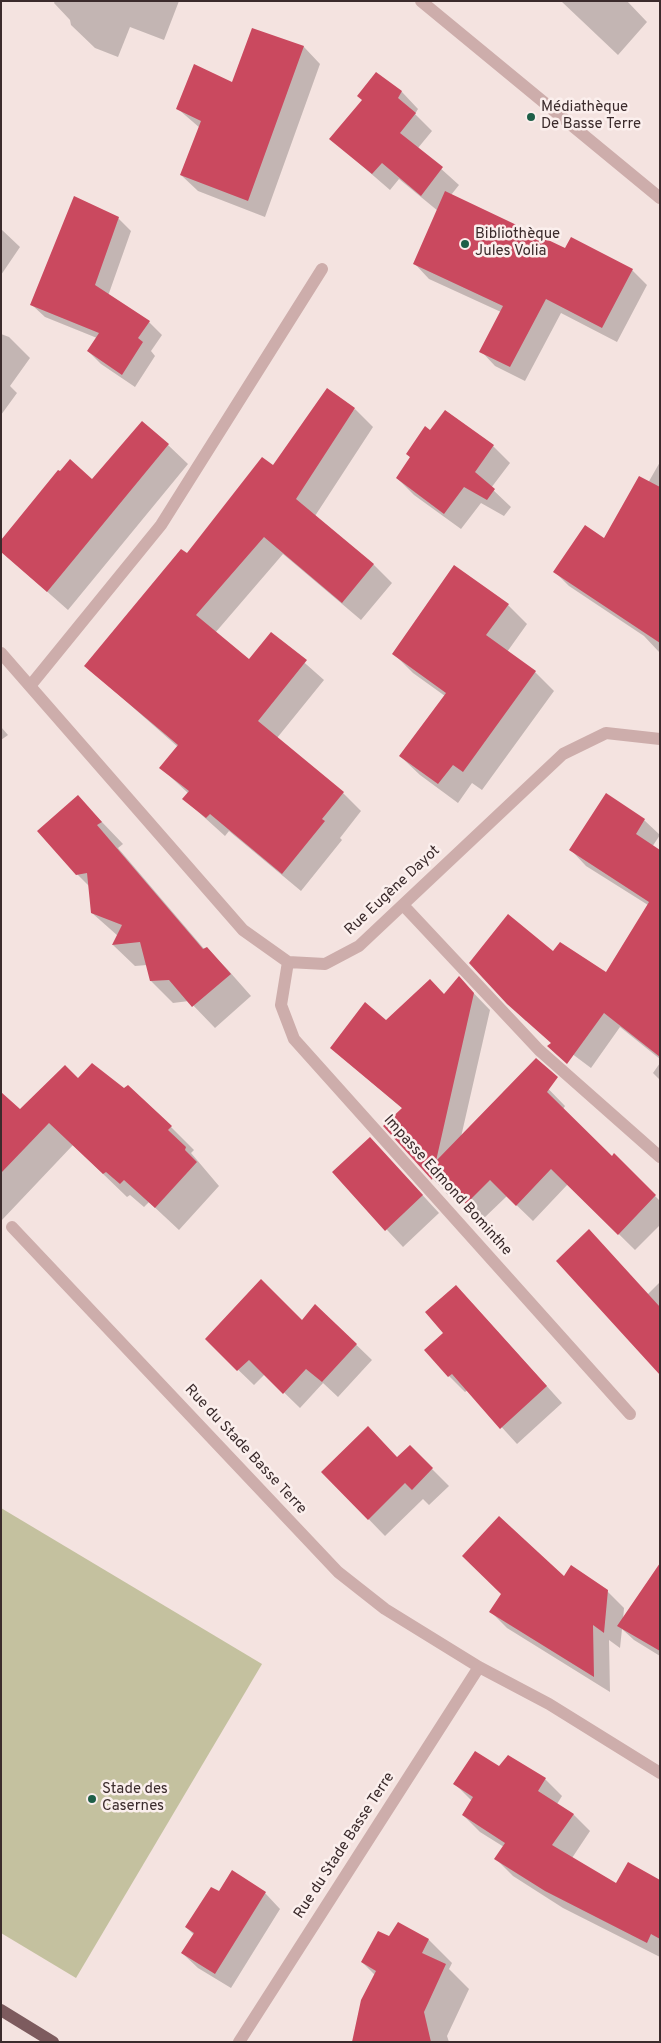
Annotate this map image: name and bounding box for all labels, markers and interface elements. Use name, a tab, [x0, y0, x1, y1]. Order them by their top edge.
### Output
place label: Médiathèque De Basse Terre	[541, 99, 641, 134]
marker: Médiathèque De Basse Terre	[525, 111, 537, 123]
place label: Bibliothèque Jules Volia	[475, 226, 560, 261]
marker: Bibliothèque Jules Volia	[459, 238, 471, 250]
street label: Rue Eugène Dayot	[342, 842, 444, 940]
street label: Impasse Edmond Bominthe	[379, 1112, 515, 1260]
street label: Rue du Stade Basse Terre	[180, 1381, 310, 1519]
street label: Rue du Stade Basse Terre	[291, 1769, 399, 1923]
place label: Stade des Casernes	[102, 1781, 168, 1816]
marker: Stade des Casernes	[86, 1793, 98, 1805]

